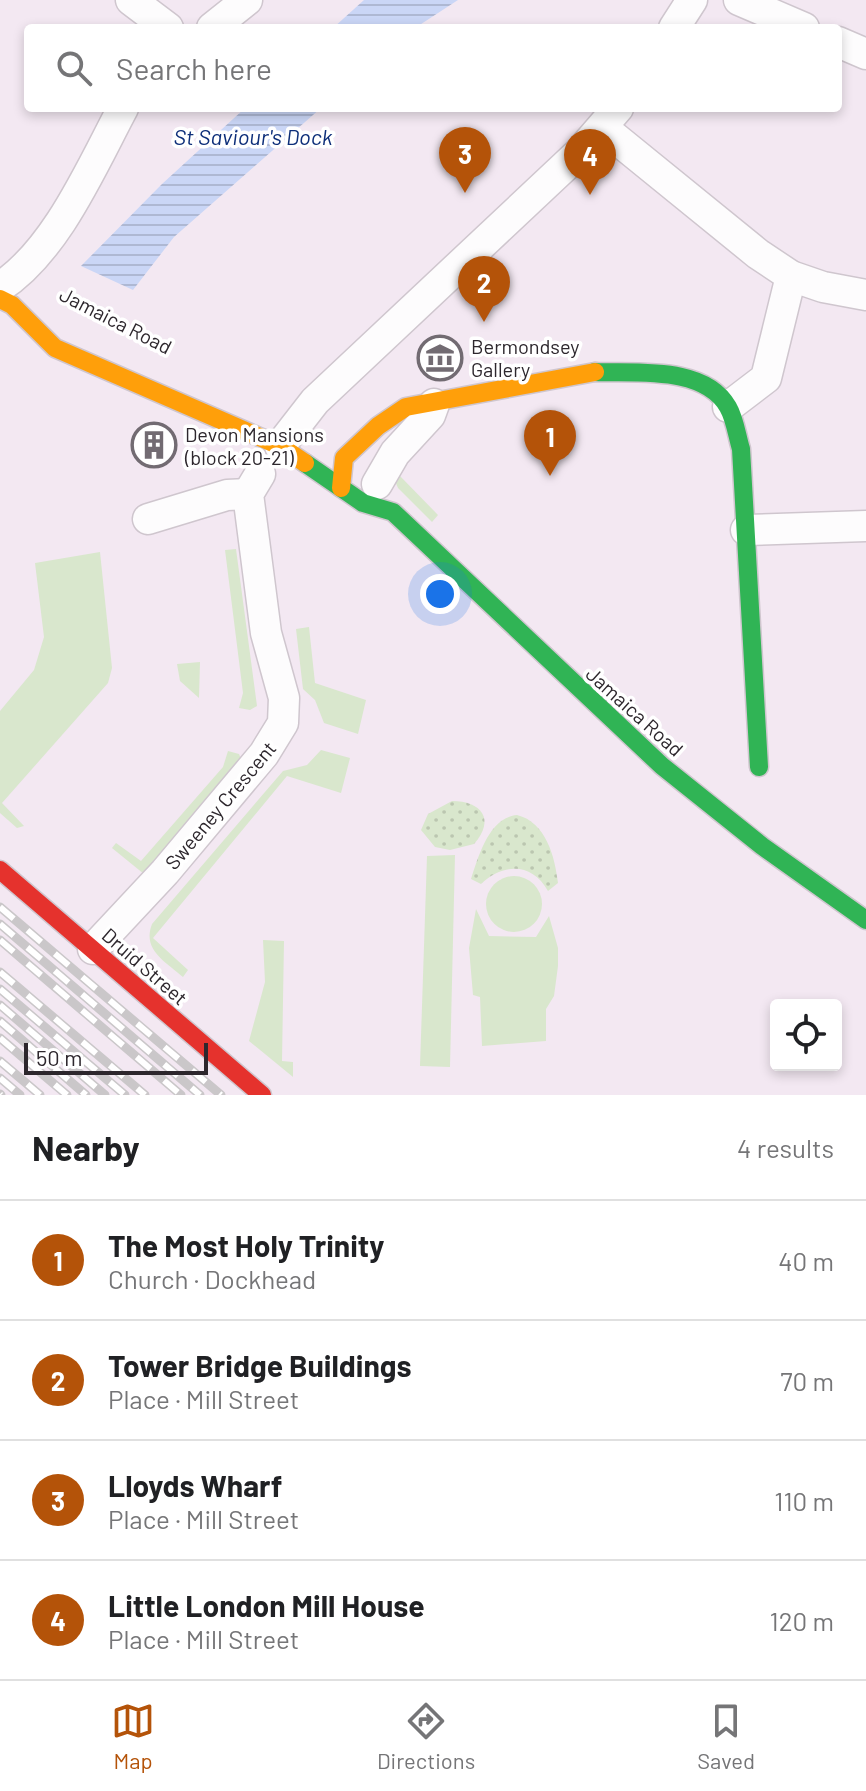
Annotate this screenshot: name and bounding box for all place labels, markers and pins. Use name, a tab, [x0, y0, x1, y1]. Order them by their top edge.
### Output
pin: 3	[439, 127, 491, 193]
pin: 4	[564, 129, 616, 195]
pin: 2	[458, 256, 510, 322]
museum icon: Bermondsey Gallery	[416, 334, 464, 382]
place label: Bermondsey Gallery	[471, 334, 580, 381]
pin: 1	[524, 410, 576, 476]
building icon: Devon Mansions (block 20-21)	[130, 421, 178, 469]
place label: Devon Mansions (block 20-21)	[184, 422, 324, 469]

